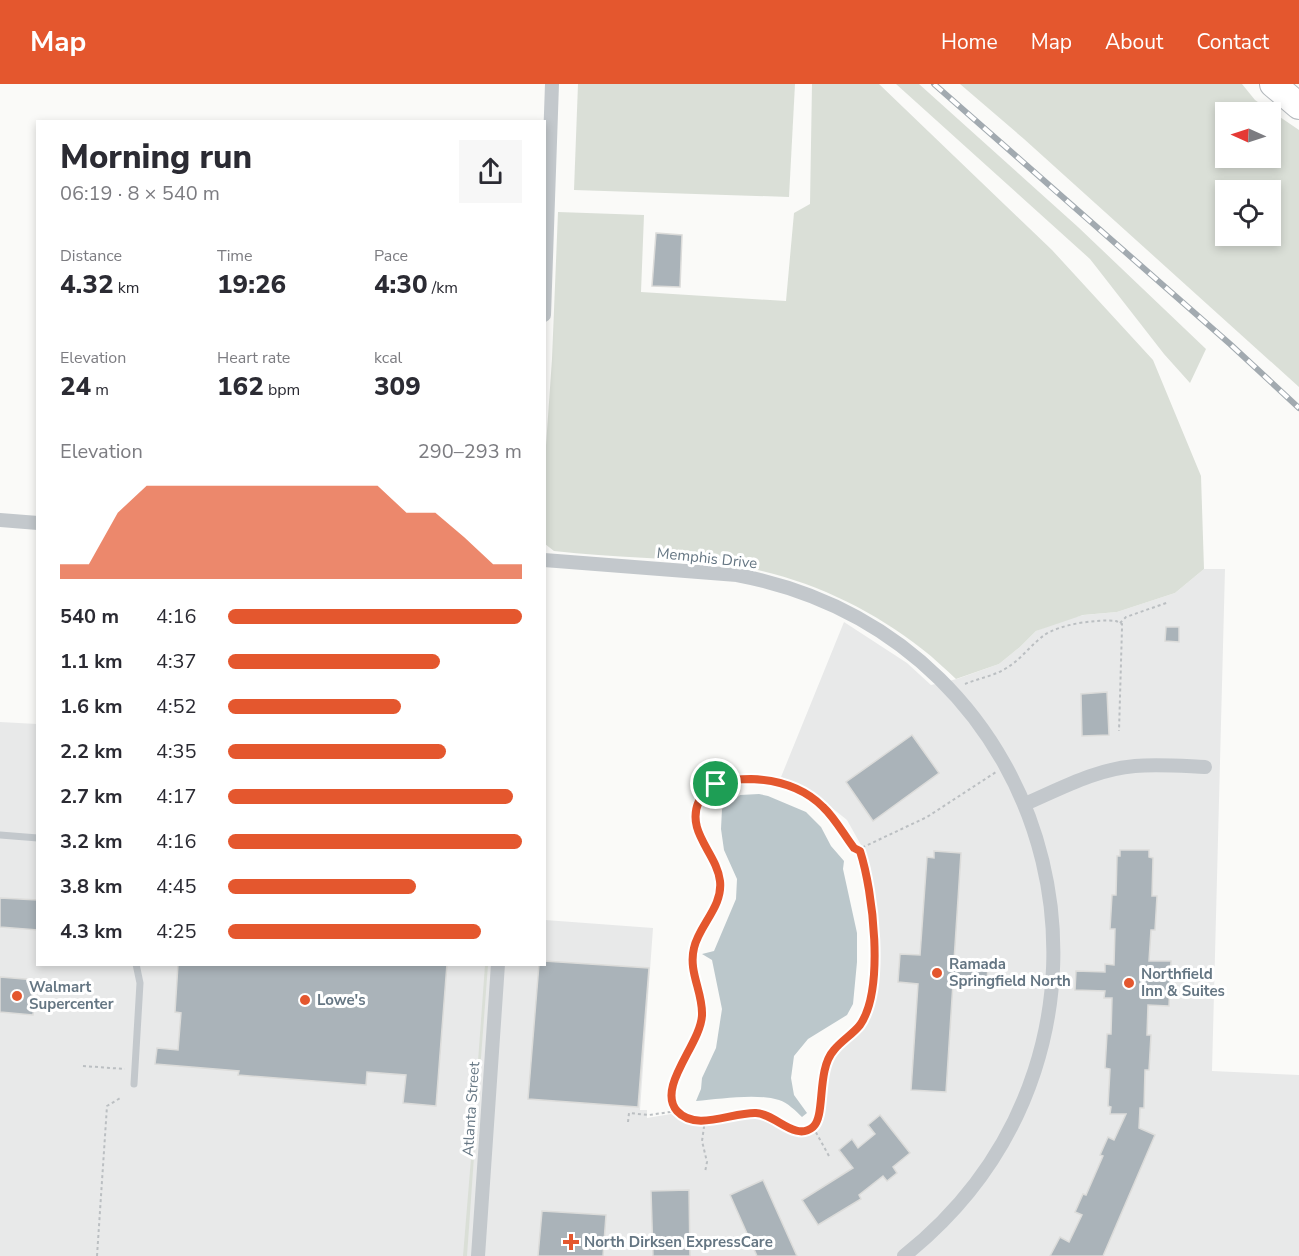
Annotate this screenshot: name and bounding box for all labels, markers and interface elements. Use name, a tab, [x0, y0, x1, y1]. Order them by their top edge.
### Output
text: Map	[30, 23, 86, 61]
text: Home	[941, 28, 998, 56]
text: Map	[1031, 28, 1072, 56]
text: About	[1105, 28, 1163, 56]
text: Contact	[1196, 28, 1269, 56]
north arrow	[1215, 102, 1281, 168]
map controls	[1215, 102, 1281, 246]
text: Morning run	[60, 135, 252, 180]
button: share	[459, 140, 522, 203]
text: 06:19 · 8 × 540 m	[60, 180, 220, 207]
button: locate	[1215, 180, 1281, 246]
text: Distance	[60, 245, 122, 267]
text: Time	[217, 245, 253, 267]
text: Pace	[374, 245, 408, 267]
text: 4.32	[60, 267, 114, 302]
text: 19:26	[217, 267, 286, 302]
text: 4:30	[374, 267, 428, 302]
text: km	[114, 277, 139, 299]
text: /km	[428, 277, 458, 299]
text: Elevation	[60, 347, 126, 369]
text: Heart rate	[217, 347, 290, 369]
text: kcal	[374, 347, 402, 369]
text: 24	[60, 369, 91, 404]
text: 162	[217, 369, 264, 404]
text: 309	[374, 369, 421, 404]
text: m	[91, 379, 109, 401]
text: bpm	[264, 379, 300, 401]
text: Elevation	[60, 438, 143, 465]
text: 290–293 m	[418, 438, 522, 465]
street label: Memphis Drive	[656, 543, 758, 573]
text: 540 m	[60, 603, 119, 630]
text: 4:16	[156, 603, 197, 630]
text: 1.1 km	[60, 648, 123, 675]
text: 4:37	[156, 648, 197, 675]
text: 1.6 km	[60, 693, 123, 720]
text: 4:52	[156, 693, 197, 720]
text: 2.2 km	[60, 738, 123, 765]
text: 4:35	[156, 738, 197, 765]
pin	[690, 758, 741, 809]
icon: arrive	[699, 767, 732, 800]
text: 2.7 km	[60, 783, 123, 810]
text: 4:17	[156, 783, 197, 810]
text: 3.2 km	[60, 828, 123, 855]
text: 4:16	[156, 828, 197, 855]
text: 3.8 km	[60, 873, 123, 900]
text: 4:45	[156, 873, 197, 900]
text: 4.3 km	[60, 918, 123, 945]
text: 4:25	[156, 918, 197, 945]
place label: Ramada Springfield North	[949, 954, 1071, 991]
place label: Northfield Inn & Suites	[1141, 964, 1225, 1001]
marker: Ramada Springfield North	[930, 966, 944, 980]
marker: Northfield Inn & Suites	[1122, 976, 1136, 990]
place label: Walmart Supercenter	[29, 977, 114, 1014]
marker: Walmart Supercenter	[10, 989, 24, 1003]
place label: Lowe's	[317, 990, 366, 1010]
marker: Lowe's	[298, 993, 312, 1007]
street label: Atlanta Street	[458, 1060, 484, 1157]
place label: North Dirksen ExpressCare	[584, 1232, 773, 1252]
marker: North Dirksen ExpressCare	[562, 1233, 580, 1251]

